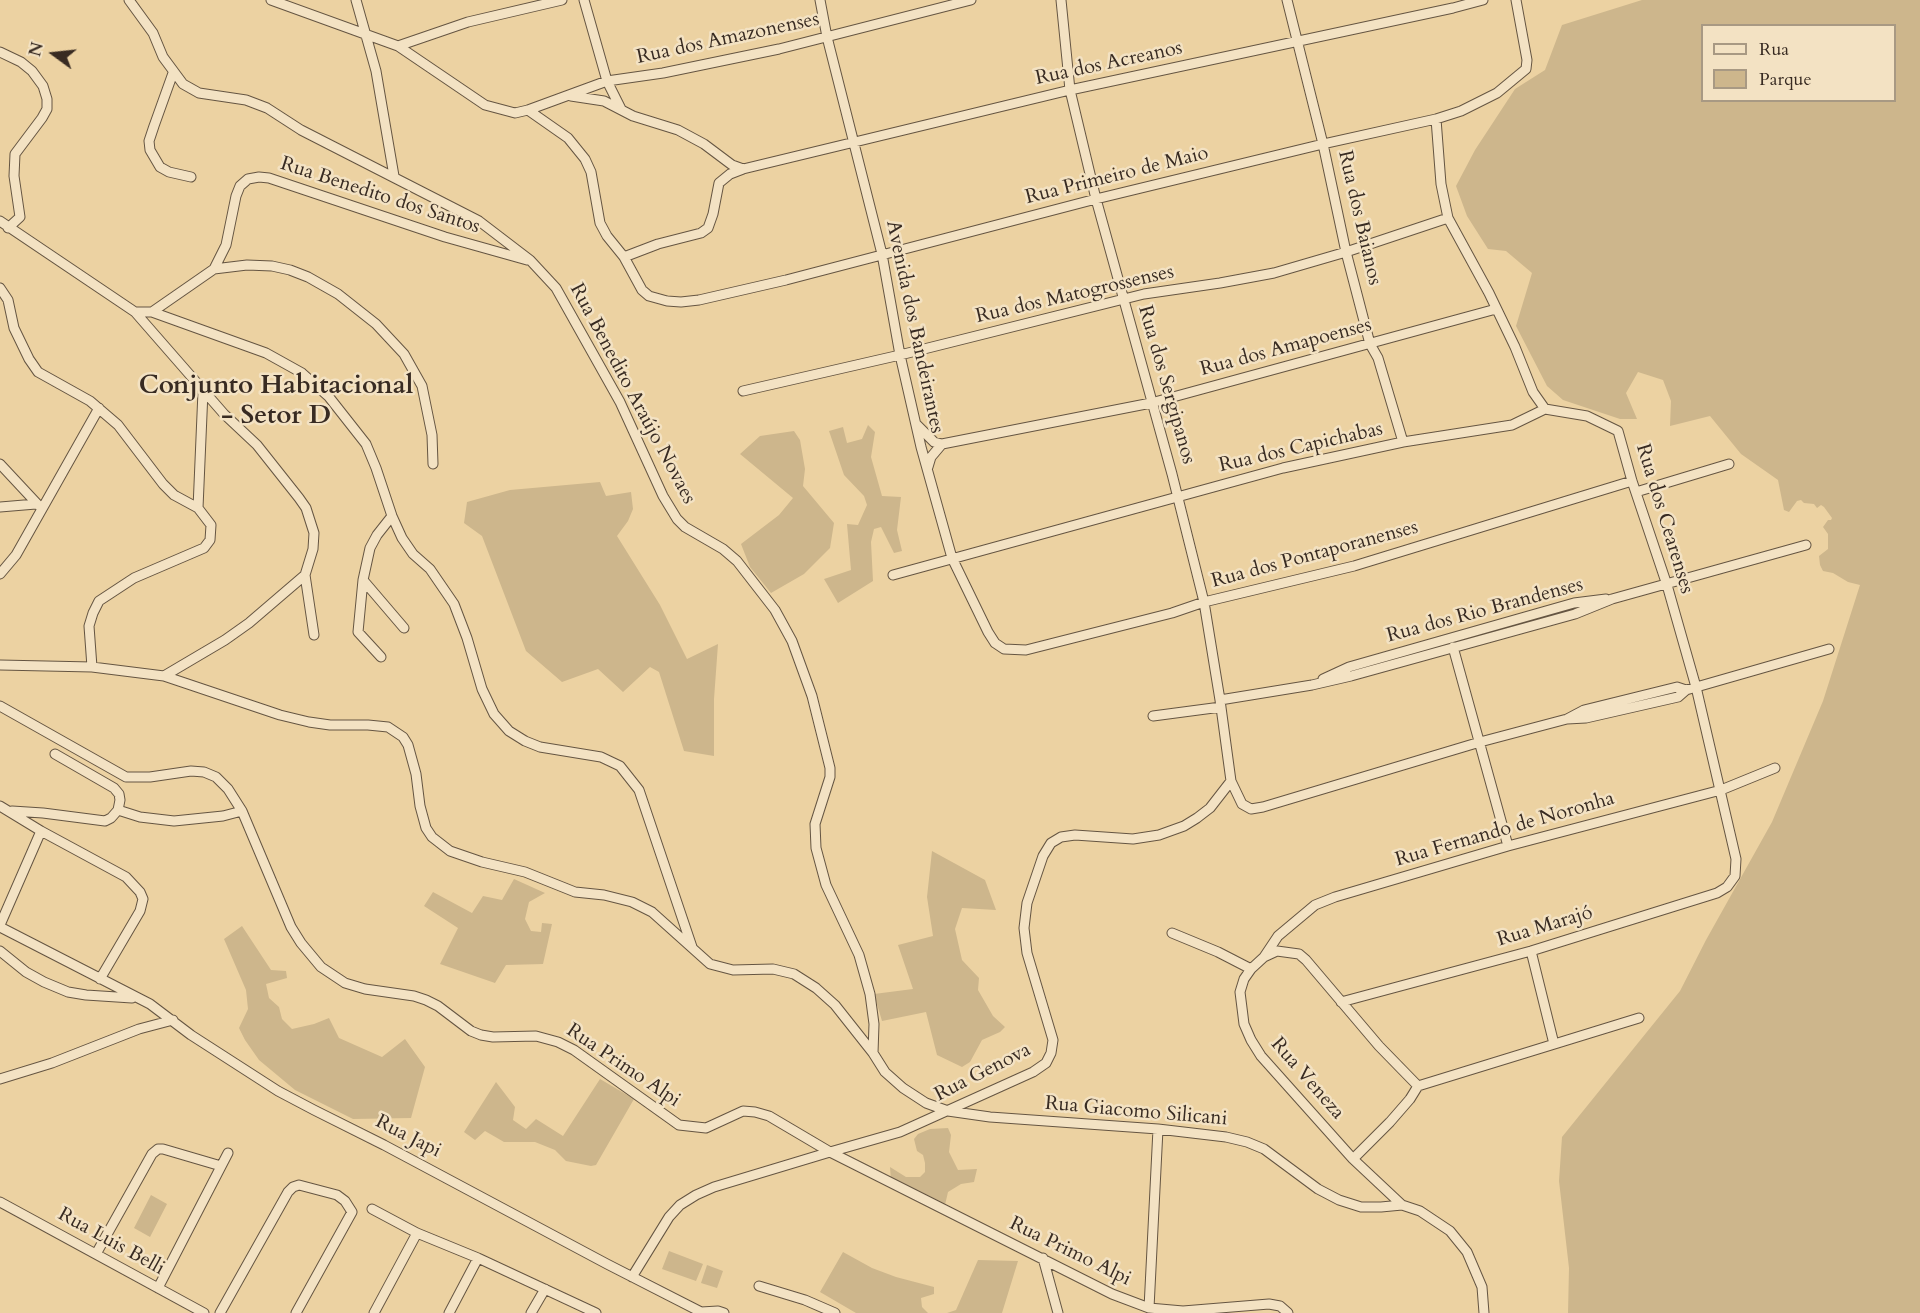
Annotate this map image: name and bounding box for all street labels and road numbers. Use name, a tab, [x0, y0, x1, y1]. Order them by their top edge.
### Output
street label: Rua dos Amazonenses	[634, 8, 822, 70]
street label: Rua dos Acreanos	[1033, 37, 1185, 91]
street label: Rua Primeiro de Maio	[1023, 142, 1211, 210]
street label: Rua dos Baianos	[1332, 148, 1386, 288]
street label: Rua Benedito dos Santos	[277, 152, 483, 240]
street label: Avenida dos Bandeirantes	[880, 218, 948, 436]
street label: Rua dos Matogrossenses	[974, 261, 1176, 329]
street label: Rua Benedito Araújo Novaes	[564, 280, 700, 508]
street label: Rua dos Sergipanos	[1132, 303, 1200, 467]
street label: Rua dos Amapoenses	[1198, 314, 1374, 382]
street label: Rua dos Capichabas	[1217, 417, 1385, 479]
street label: Rua dos Cearenses	[1630, 441, 1698, 597]
street label: Rua dos Pontaporanenses	[1209, 516, 1421, 594]
street label: Rua dos Rio Brandenses	[1384, 573, 1586, 649]
street label: Rua Fernando de Noronha	[1393, 787, 1617, 873]
street label: Rua Marajó	[1494, 901, 1596, 953]
street label: Rua Primo Alpi	[561, 1019, 685, 1113]
street label: Rua Veneza	[1265, 1033, 1349, 1125]
street label: Rua Genova	[931, 1039, 1035, 1107]
street label: Rua Giacomo Silicani	[1044, 1092, 1228, 1132]
street label: Rua Japi	[371, 1110, 445, 1164]
street label: Rua Luis Belli	[54, 1203, 168, 1281]
street label: Rua Primo Alpi	[1005, 1212, 1135, 1292]

